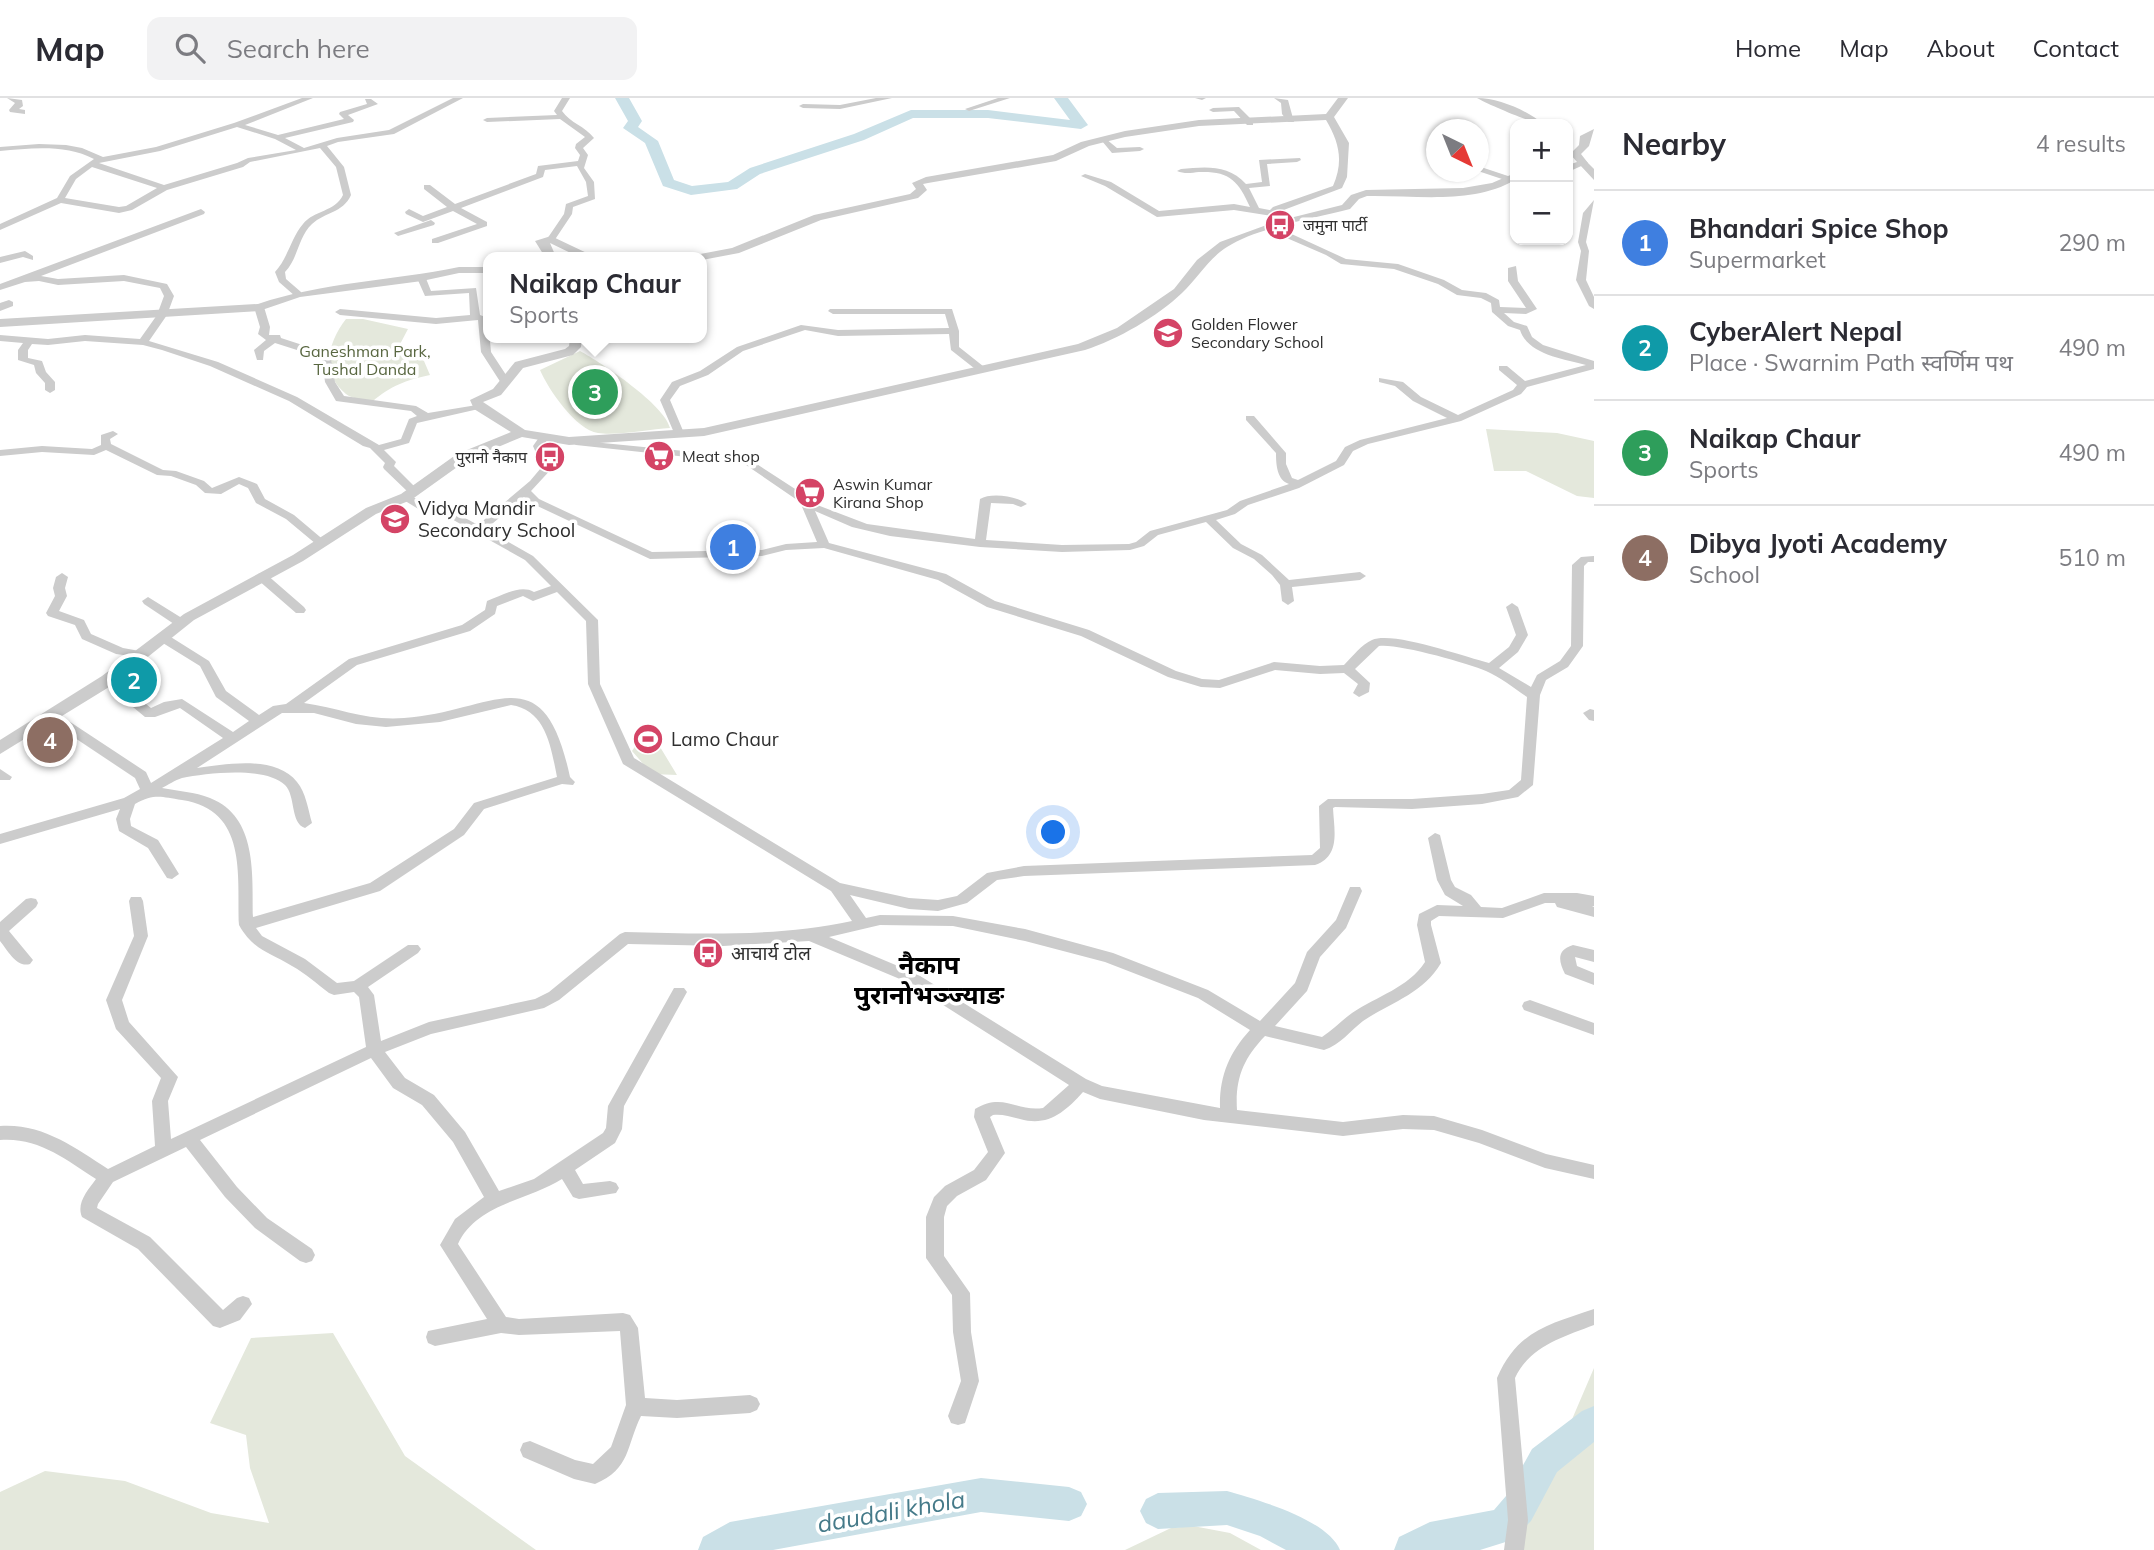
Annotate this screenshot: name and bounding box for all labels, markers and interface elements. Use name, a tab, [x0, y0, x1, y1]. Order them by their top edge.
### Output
search box	[147, 17, 637, 80]
text: Map	[35, 28, 105, 69]
icon: search	[171, 29, 209, 67]
text: Search here	[227, 32, 370, 65]
text: Home	[1735, 33, 1801, 63]
text: Map	[1839, 33, 1889, 63]
text: About	[1927, 33, 1995, 63]
text: Contact	[2033, 33, 2119, 63]
north arrow	[1426, 119, 1489, 182]
map controls	[1510, 119, 1573, 245]
button: +	[1510, 119, 1573, 182]
text: Nearby	[1622, 125, 1726, 163]
text: 4 results	[2036, 129, 2126, 158]
button: −	[1510, 182, 1573, 245]
bus stop icon: जमुना पार्टी	[1263, 208, 1297, 242]
text: Bhandari Spice Shop	[1689, 212, 1949, 245]
place label: जमुना पार्टी	[1303, 215, 1368, 236]
text: 1	[1638, 228, 1652, 257]
text: 290 m	[2058, 228, 2126, 257]
text: Supermarket	[1689, 245, 1826, 274]
popup	[483, 252, 707, 343]
text: Naikap Chaur	[509, 267, 681, 300]
text: Sports	[509, 300, 579, 329]
place label: Golden Flower Secondary School	[1191, 314, 1323, 352]
text: CyberAlert Nepal	[1689, 315, 1902, 348]
school or university icon: Golden Flower Secondary School	[1151, 316, 1185, 350]
text: 2	[1638, 333, 1652, 362]
text: 490 m	[2058, 333, 2126, 362]
park label: Ganeshman Park, Tushal Danda	[299, 341, 431, 379]
text: Place · Swarnim Path स्वर्णिम पथ	[1689, 348, 2013, 377]
pin: 3	[572, 366, 618, 418]
text: Naikap Chaur	[1689, 422, 1860, 455]
text: 3	[1638, 438, 1652, 467]
text: 490 m	[2058, 438, 2126, 467]
supermarket icon: Meat shop	[642, 439, 676, 473]
bus stop icon: पुरानो नैकाप	[533, 440, 567, 474]
place label: Meat shop	[682, 446, 760, 466]
place label: पुरानो नैकाप	[456, 447, 528, 468]
text: Sports	[1689, 455, 1759, 484]
place label: Aswin Kumar Kirana Shop	[833, 474, 933, 512]
supermarket icon: Aswin Kumar Kirana Shop	[793, 476, 827, 510]
place label: Vidya Mandir Secondary School	[418, 496, 575, 542]
school or university icon: Vidya Mandir Secondary School	[378, 502, 412, 536]
pin: 1	[710, 521, 756, 573]
text: Dibya Jyoti Academy	[1689, 527, 1947, 560]
text: 4	[1638, 543, 1652, 572]
text: 510 m	[2058, 543, 2126, 572]
text: School	[1689, 560, 1760, 589]
pin: 2	[111, 654, 157, 706]
pin: 4	[27, 714, 73, 766]
sports icon: Lamo Chaur	[631, 722, 665, 756]
place label: Lamo Chaur	[671, 727, 779, 751]
your location	[1036, 815, 1070, 849]
bus stop icon: आचार्य टोल	[691, 936, 725, 970]
place label: आचार्य टोल	[731, 941, 812, 965]
district label: नैकाप पुरानोभञ्ज्याङ	[854, 948, 1005, 1011]
water label: daudali khola	[815, 1483, 967, 1539]

